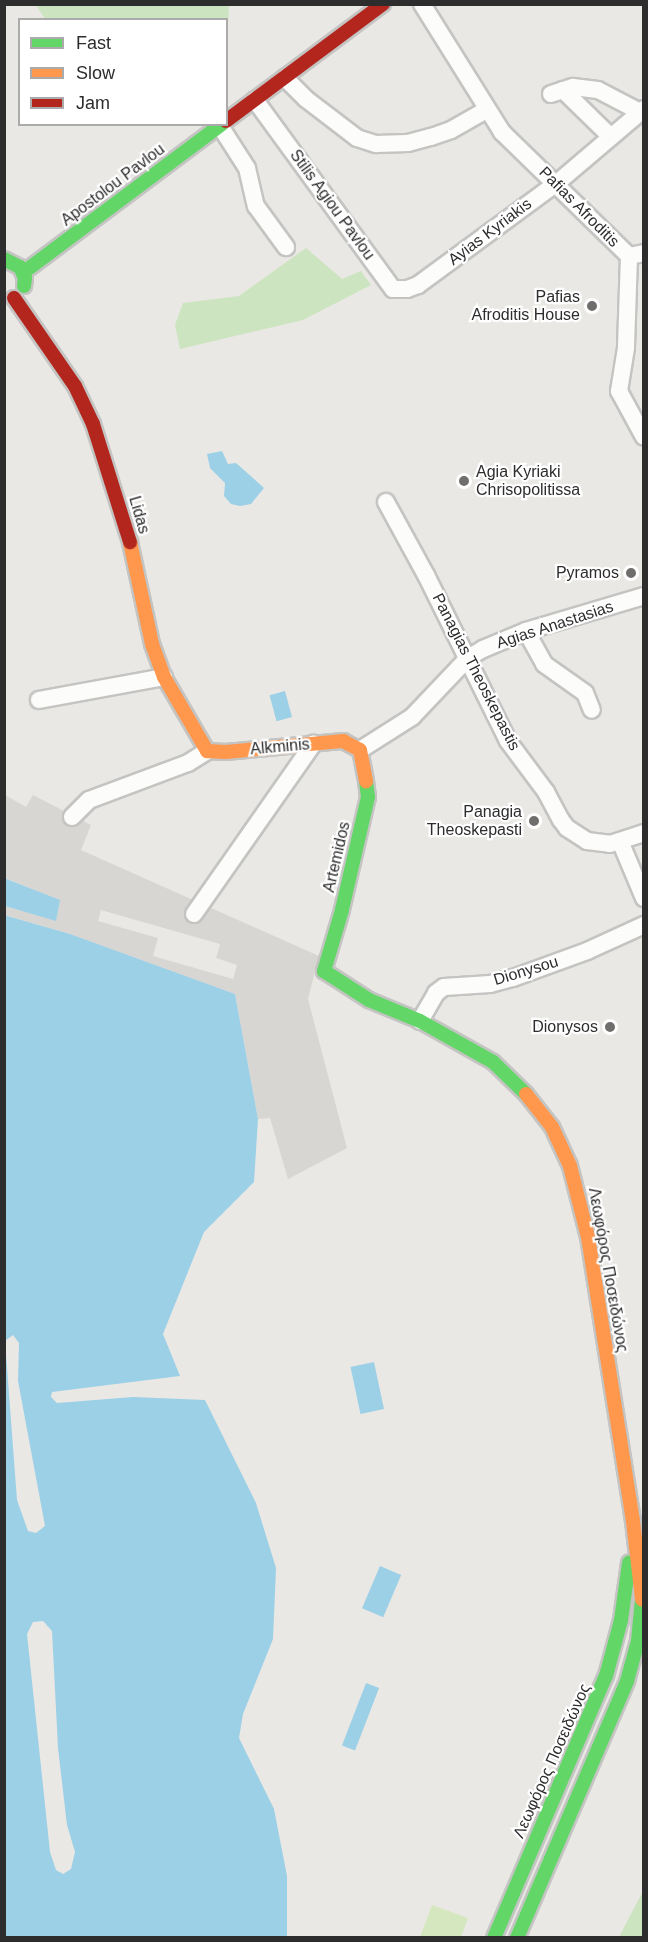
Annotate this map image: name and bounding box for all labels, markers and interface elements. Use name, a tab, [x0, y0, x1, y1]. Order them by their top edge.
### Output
legend	[18, 18, 228, 126]
text: Fast	[76, 33, 111, 53]
text: Slow	[76, 63, 115, 83]
text: Jam	[76, 93, 110, 113]
street label: Apostolou Pavlou	[57, 140, 169, 230]
street label: Stilis Agiou Pavlou	[285, 146, 379, 264]
street label: Pafias Afroditis	[534, 162, 624, 252]
street label: Ayias Kyriakis	[445, 194, 535, 270]
place label: Pafias Afroditis House	[472, 287, 580, 325]
marker: Pafias Afroditis House	[585, 299, 599, 313]
place label: Agia Kyriaki Chrisopolitissa	[476, 462, 580, 500]
marker: Agia Kyriaki Chrisopolitissa	[457, 474, 471, 488]
street label: Lidas	[125, 494, 153, 536]
place label: Pyramos	[556, 563, 619, 583]
marker: Pyramos	[624, 566, 638, 580]
street label: Panagias Theoskepastis	[428, 590, 524, 754]
street label: Agias Anastasias	[494, 597, 616, 653]
street label: Alkminis	[249, 735, 311, 759]
place label: Panagia Theoskepasti	[427, 802, 522, 840]
marker: Panagia Theoskepasti	[527, 814, 541, 828]
street label: Artemidos	[320, 820, 354, 894]
street label: Dionysou	[491, 952, 561, 990]
place label: Dionysos	[532, 1017, 598, 1037]
marker: Dionysos	[603, 1020, 617, 1034]
street label: Λεωφόρος Ποσειδώνος	[584, 1186, 632, 1354]
street label: Λεωφόρος Ποσειδώνος	[509, 1681, 595, 1841]

